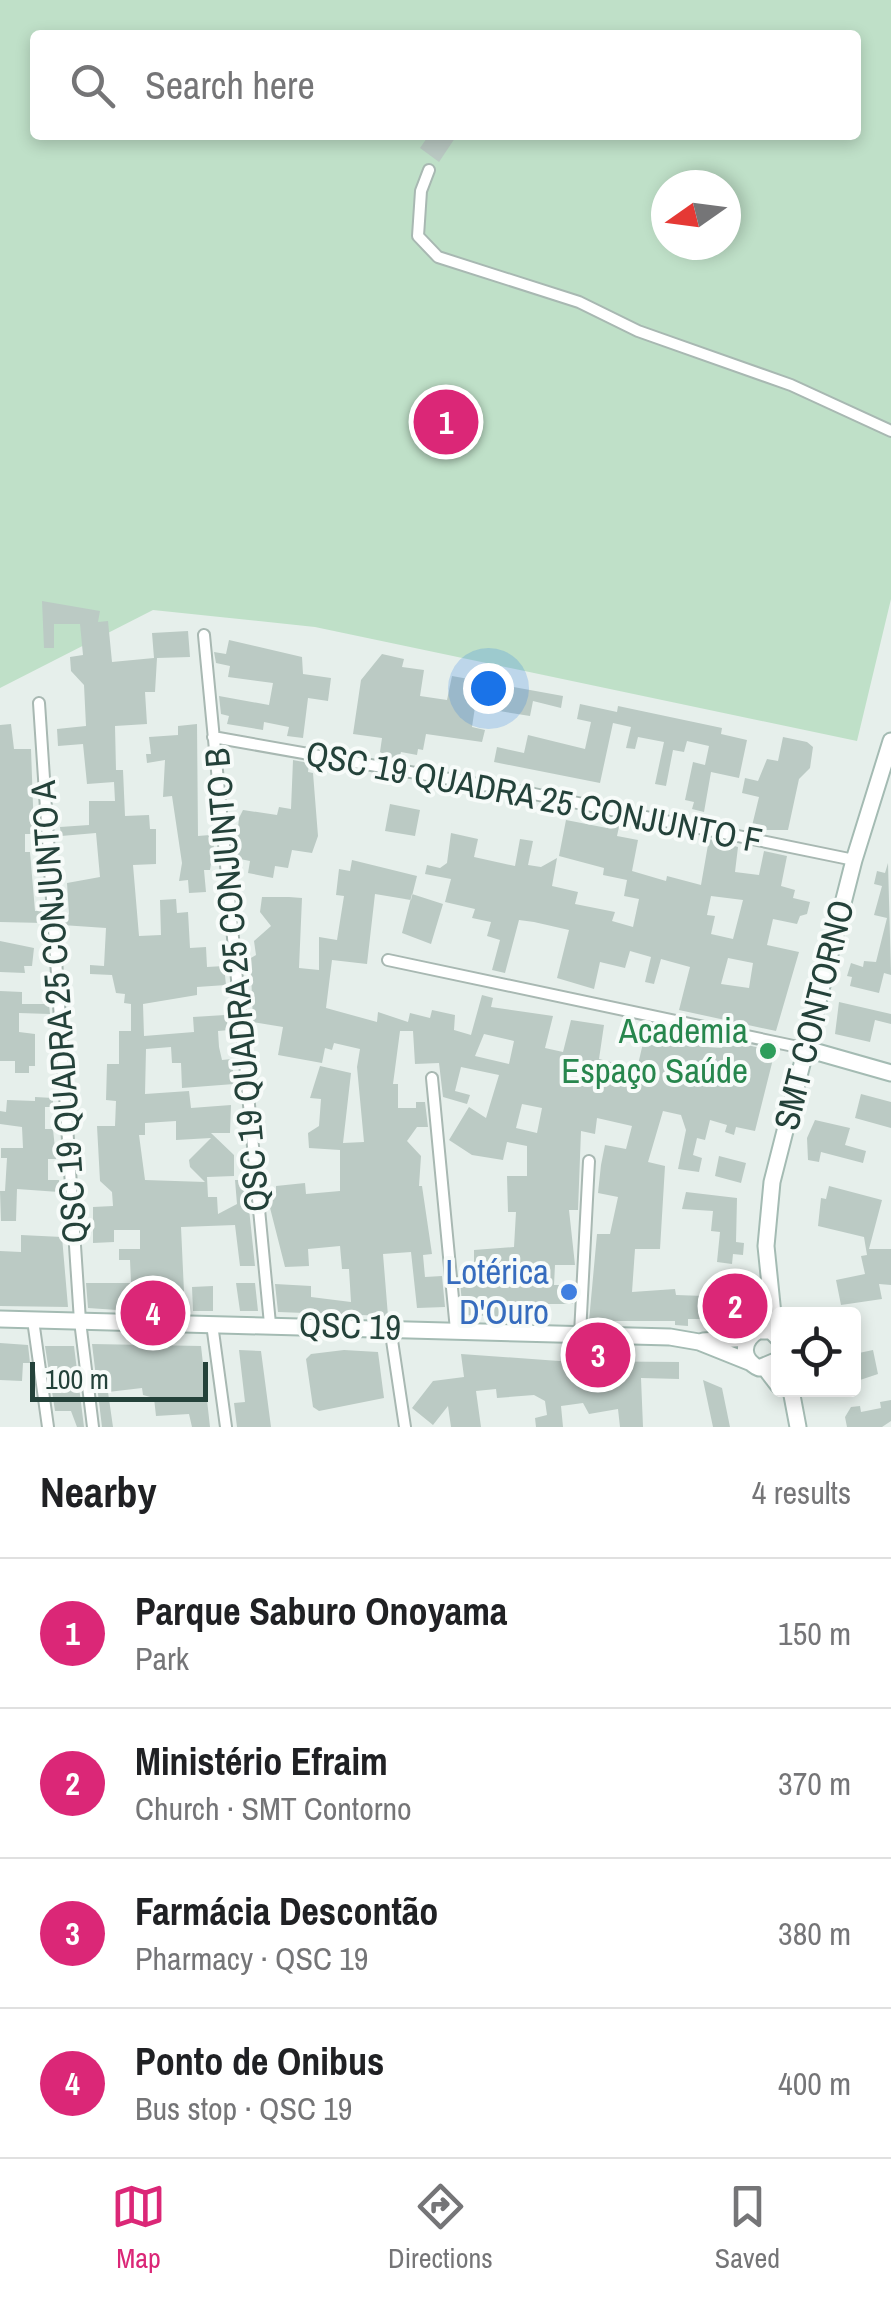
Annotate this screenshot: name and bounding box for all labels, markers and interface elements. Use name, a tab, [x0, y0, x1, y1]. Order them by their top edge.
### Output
search box	[30, 30, 861, 140]
icon: search	[65, 58, 120, 113]
text: Search here	[145, 60, 315, 111]
north arrow	[651, 170, 741, 260]
pin: 1	[414, 384, 478, 460]
your location	[463, 663, 514, 714]
street label: QSC 19 QUADRA 25 CONJUNTO F	[302, 729, 766, 864]
street label: QSC 19 QUADRA 25 CONJUNTO B	[193, 746, 280, 1214]
street label: QSC 19 QUADRA 25 CONJUNTO A	[19, 778, 98, 1245]
street label: SMT CONTORNO	[762, 895, 865, 1135]
place label: Academia Espaço Saúde	[561, 1007, 748, 1094]
marker: Academia Espaço Saúde	[757, 1040, 779, 1062]
place label: Lotérica D'Ouro	[445, 1248, 549, 1335]
pin: 2	[702, 1268, 768, 1344]
pin: 4	[120, 1276, 186, 1350]
marker: Lotérica D'Ouro	[558, 1281, 580, 1303]
street label: QSC 19	[298, 1300, 402, 1351]
map controls	[771, 1307, 861, 1397]
button: locate	[771, 1307, 861, 1397]
pin: 3	[566, 1318, 630, 1392]
scale bar	[30, 1357, 208, 1402]
text: 100 m	[45, 1360, 109, 1398]
text: Nearby	[40, 1464, 157, 1520]
text: 4 results	[752, 1471, 851, 1514]
text: Parque Saburo Onoyama	[135, 1586, 507, 1637]
text: 1	[65, 1612, 80, 1655]
text: 150 m	[778, 1612, 851, 1655]
text: Park	[135, 1637, 189, 1680]
text: Ministério Efraim	[135, 1736, 388, 1787]
text: 2	[65, 1762, 80, 1805]
text: 370 m	[778, 1762, 851, 1805]
text: Church · SMT Contorno	[135, 1787, 412, 1830]
text: Farmácia Descontão	[135, 1886, 438, 1937]
text: 3	[65, 1912, 80, 1955]
text: 380 m	[778, 1912, 851, 1955]
text: Pharmacy · QSC 19	[135, 1937, 368, 1980]
text: Ponto de Onibus	[135, 2036, 384, 2087]
text: 4	[65, 2062, 80, 2105]
text: 400 m	[778, 2062, 851, 2105]
text: Bus stop · QSC 19	[135, 2087, 352, 2130]
tab: Map	[111, 2179, 166, 2277]
tab: Directions	[388, 2179, 493, 2277]
tab: Saved	[715, 2179, 780, 2277]

